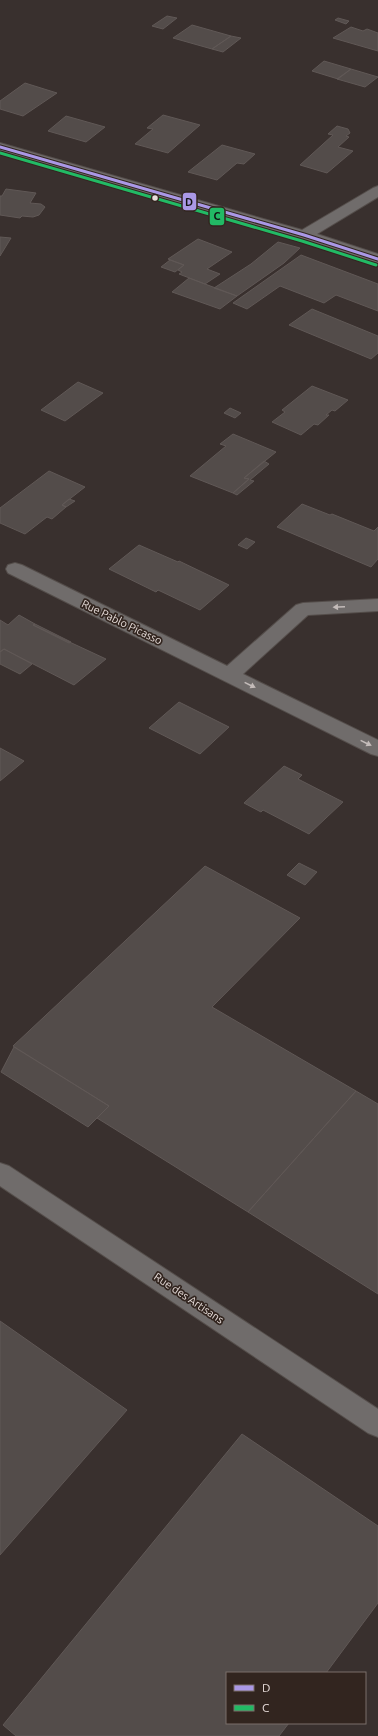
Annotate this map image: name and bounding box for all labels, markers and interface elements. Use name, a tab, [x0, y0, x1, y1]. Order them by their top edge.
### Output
line badge: D	[182, 192, 197, 211]
unlabelled marker	[150, 193, 160, 203]
text: D	[185, 196, 193, 208]
line badge: C	[209, 207, 225, 226]
text: C	[213, 210, 221, 222]
street label: Rue Pablo Picasso	[80, 597, 164, 647]
one-way arrow	[332, 604, 345, 610]
one-way arrow	[244, 682, 255, 688]
one-way arrow	[361, 740, 372, 746]
street label: Rue des Artisans	[152, 1270, 226, 1326]
legend	[226, 1672, 366, 1724]
text: D	[262, 1681, 270, 1694]
text: C	[262, 1701, 270, 1714]

